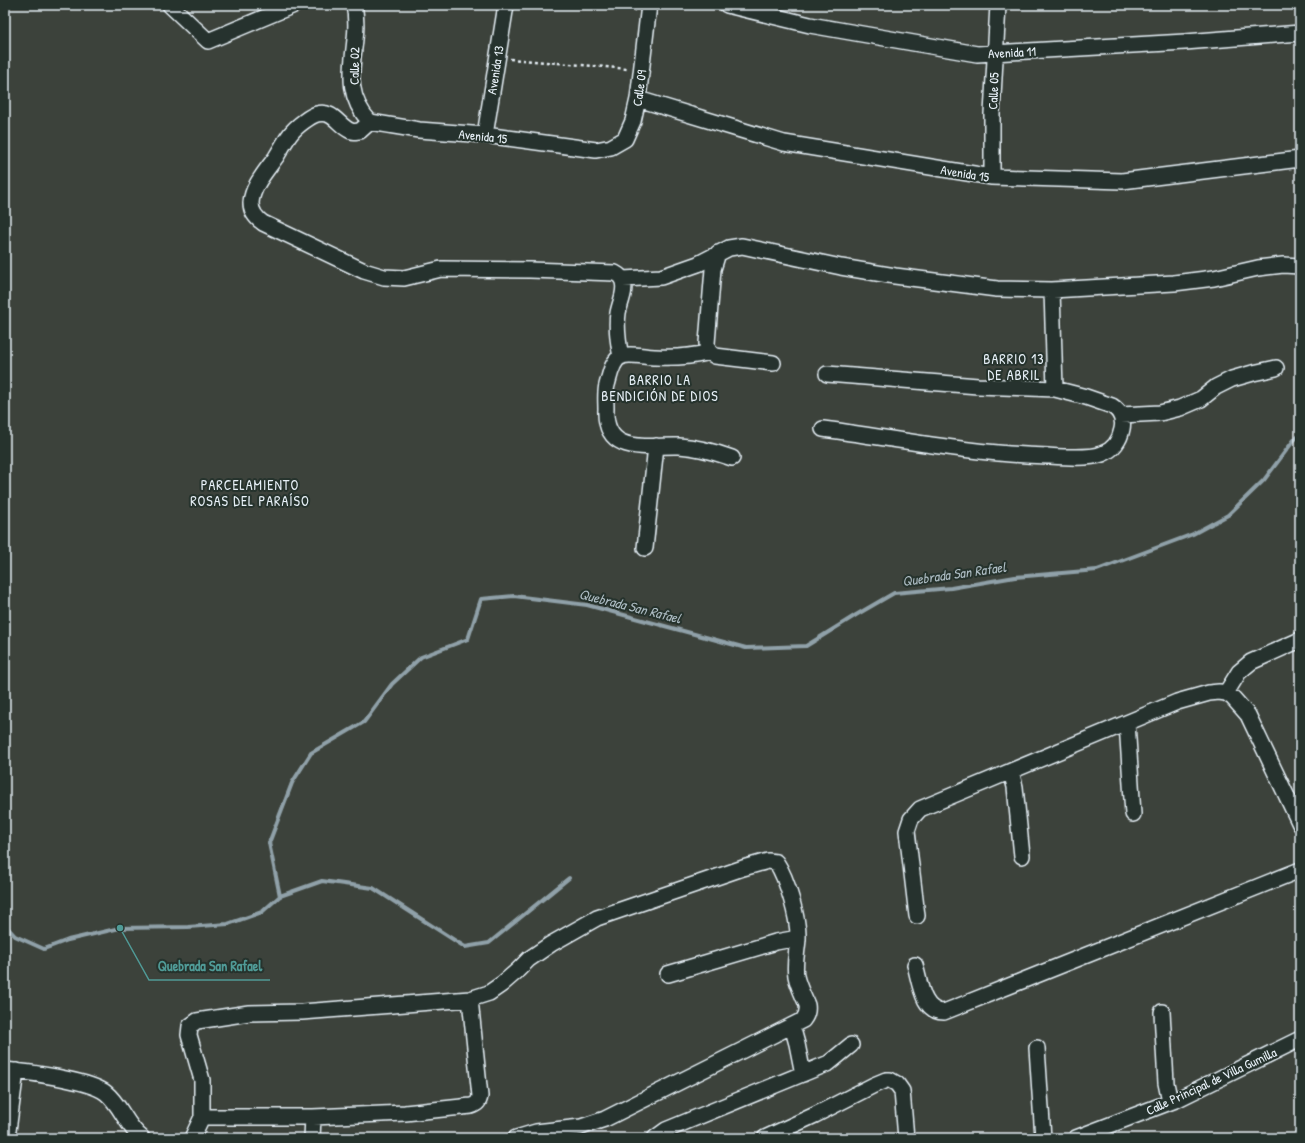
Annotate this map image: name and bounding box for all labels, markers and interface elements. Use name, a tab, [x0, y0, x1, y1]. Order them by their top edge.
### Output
street label: Avenida 11	[988, 42, 1037, 62]
street label: Avenida 13	[482, 44, 508, 96]
street label: Calle 02	[345, 47, 363, 85]
street label: Calle 09	[628, 68, 650, 107]
street label: Calle 05	[983, 72, 1003, 110]
street label: Avenida 15	[458, 124, 509, 148]
street label: Avenida 15	[939, 160, 991, 186]
district label: BARRIO 13 DE ABRIL	[983, 349, 1045, 384]
district label: BARRIO LA BENDICIÓN DE DIOS	[601, 370, 719, 405]
district label: PARCELAMIENTO ROSAS DEL PARAÍSO	[190, 475, 310, 510]
water label: Quebrada San Rafael	[901, 557, 1008, 590]
water label: Quebrada San Rafael	[577, 584, 684, 628]
callout: Quebrada San Rafael	[149, 954, 270, 980]
text: Quebrada San Rafael	[158, 956, 262, 975]
street label: Calle Principal de Villa Gumilla	[1143, 1043, 1279, 1119]

